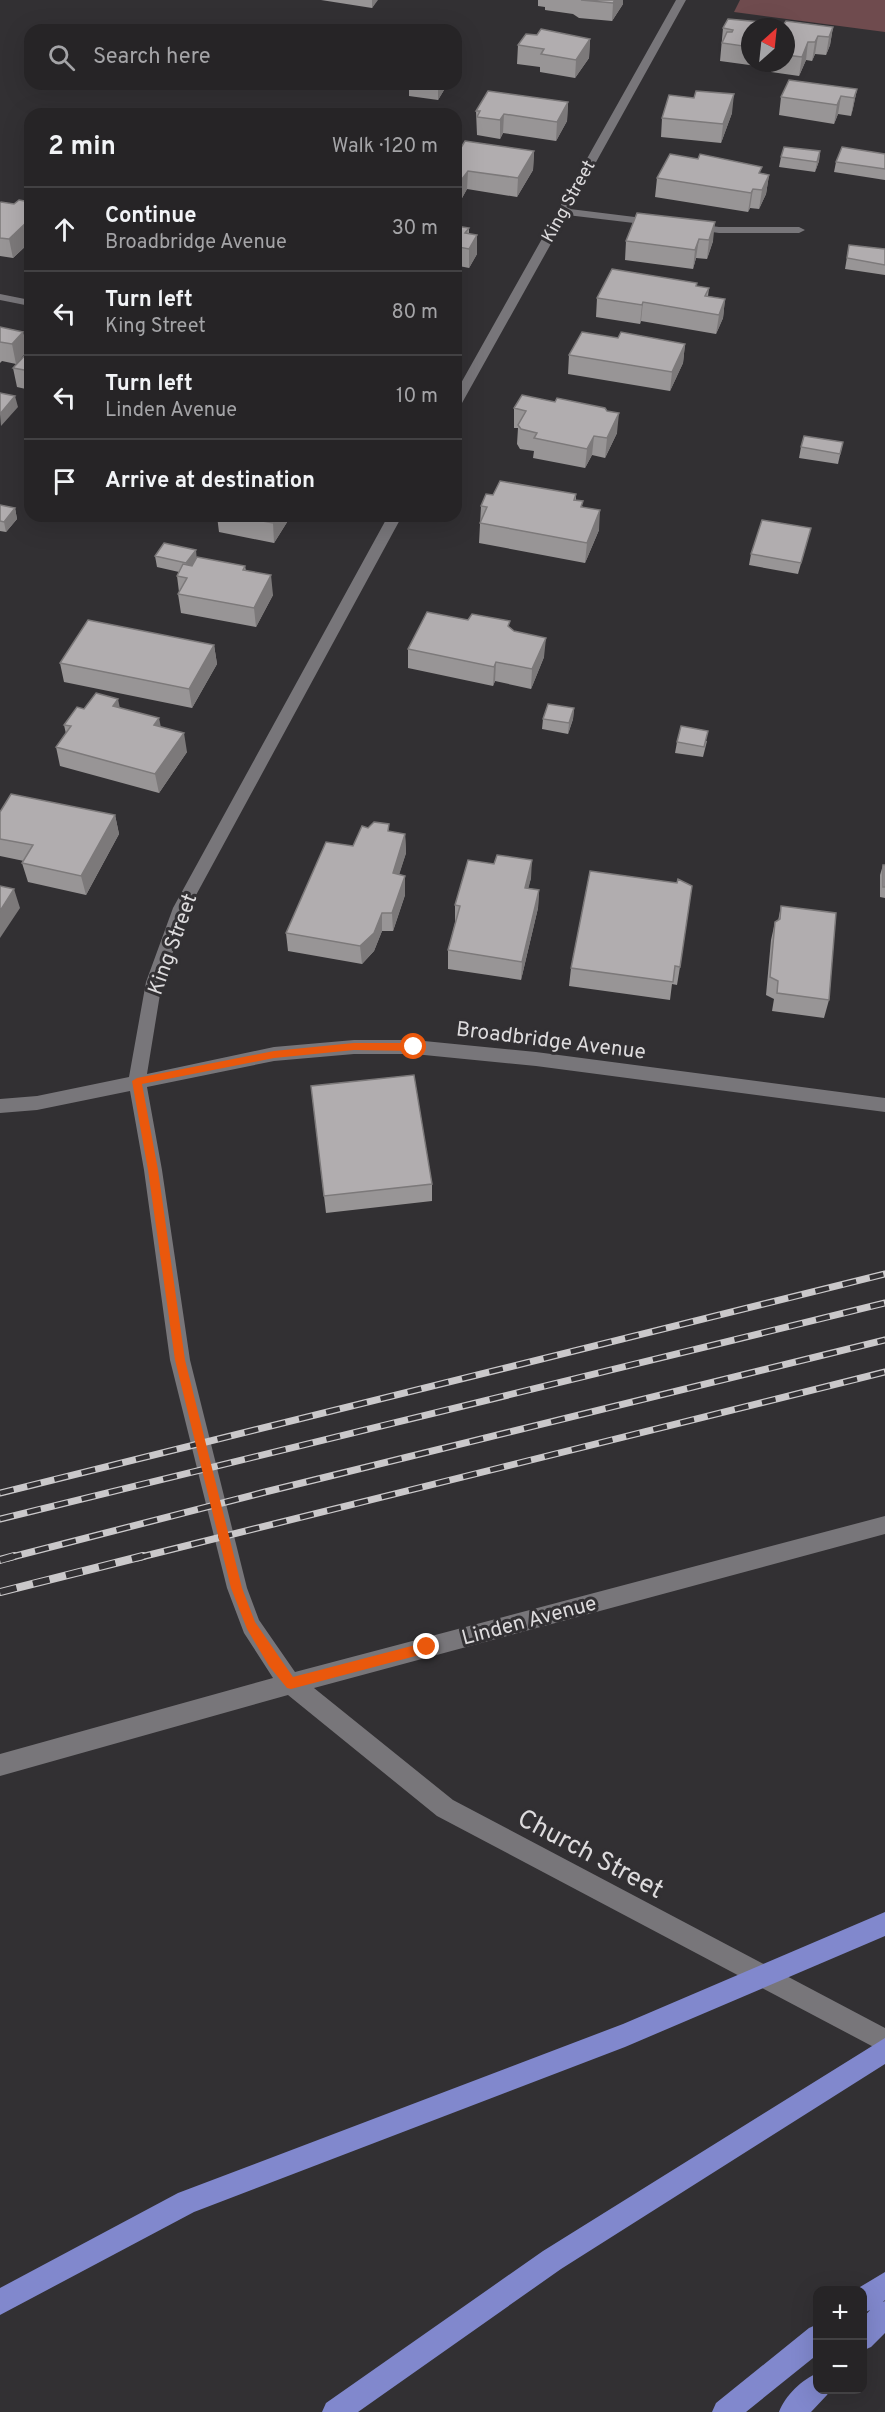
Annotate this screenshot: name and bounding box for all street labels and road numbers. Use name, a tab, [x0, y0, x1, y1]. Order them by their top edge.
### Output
street label: King Street	[537, 156, 601, 247]
street label: King Street	[143, 890, 204, 999]
street label: Broadbridge Avenue	[454, 1016, 647, 1067]
street label: Linden Avenue	[459, 1590, 600, 1652]
street label: Church Street	[511, 1803, 669, 1908]

